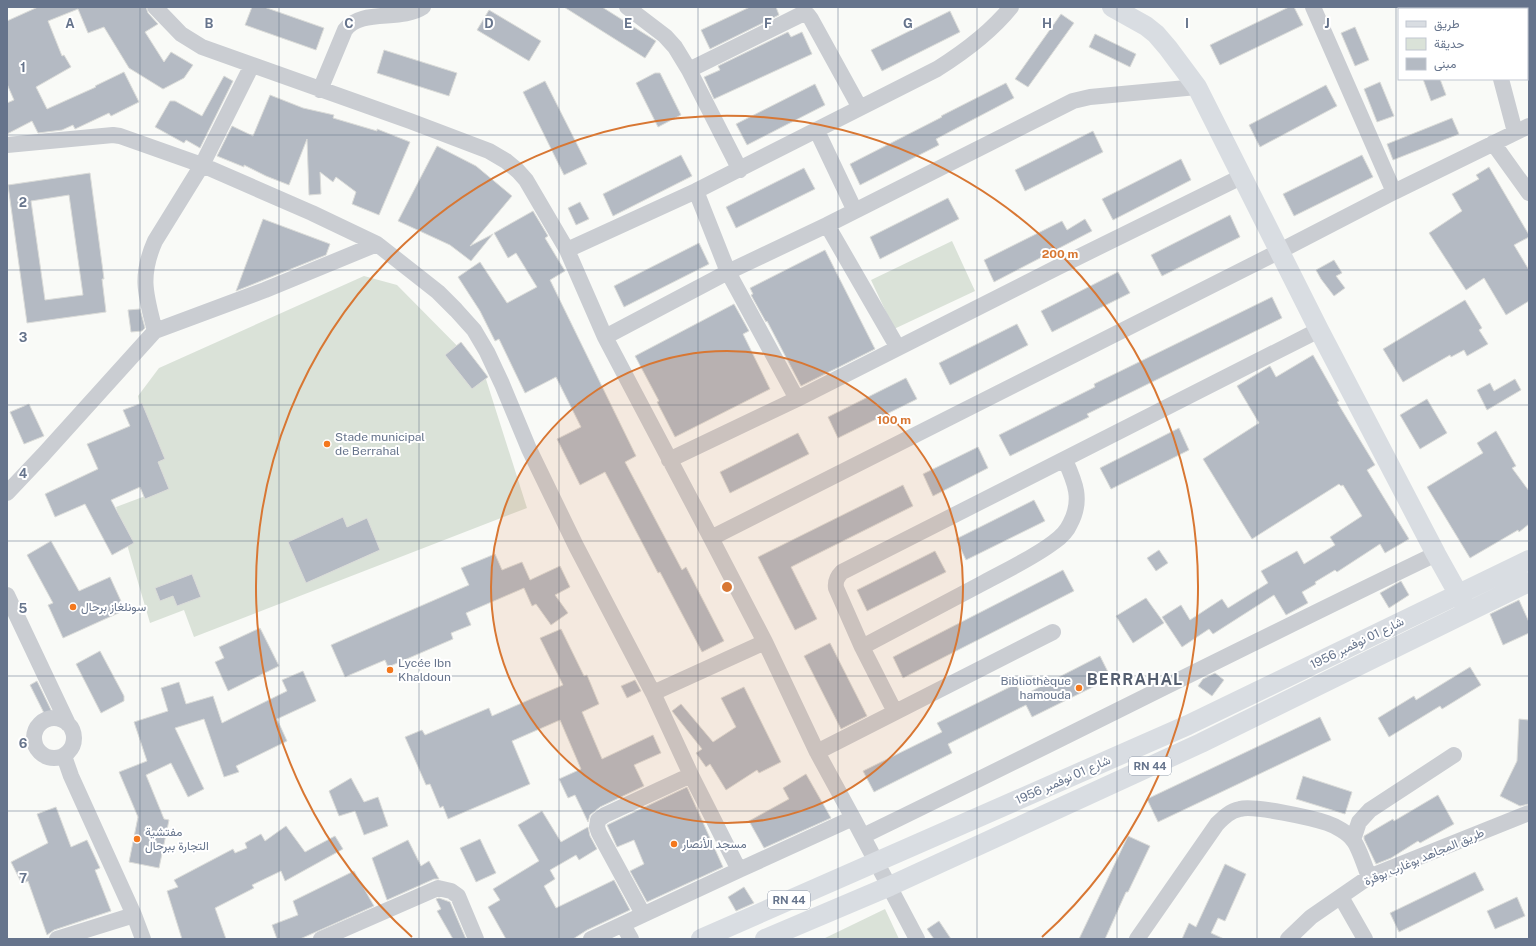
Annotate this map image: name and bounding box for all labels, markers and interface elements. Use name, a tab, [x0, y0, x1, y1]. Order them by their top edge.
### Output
legend	[1398, 8, 1528, 80]
text: A	[65, 16, 75, 31]
text: B	[205, 16, 214, 31]
text: C	[344, 16, 354, 31]
text: D	[484, 16, 494, 31]
text: E	[624, 16, 632, 31]
text: F	[764, 16, 772, 31]
text: G	[903, 16, 913, 31]
text: H	[1042, 16, 1052, 31]
text: I	[1185, 16, 1189, 31]
text: J	[1324, 16, 1330, 31]
text: طريق	[1434, 17, 1460, 32]
text: حديقة	[1434, 37, 1464, 51]
text: مبنى	[1434, 57, 1456, 72]
text: 1	[20, 60, 26, 75]
text: 2	[19, 195, 27, 210]
text: 200 m	[1042, 247, 1078, 261]
text: 3	[19, 330, 28, 345]
text: 100 m	[877, 413, 911, 427]
place label: Stade municipal de Berrahal	[335, 430, 425, 458]
marker: Stade municipal de Berrahal	[322, 439, 332, 449]
text: 4	[19, 466, 28, 481]
centre of rings	[720, 580, 734, 594]
place label: سونلغاز برحال	[81, 600, 146, 615]
text: 5	[19, 601, 28, 616]
marker: سونلغاز برحال	[68, 602, 78, 612]
street label: شارع 01 نوفمبر 1956	[1308, 614, 1407, 674]
place label: Lycée Ibn Khaldoun	[398, 656, 451, 684]
marker: Lycée Ibn Khaldoun	[385, 665, 395, 675]
district label: BERRAHAL	[1087, 670, 1183, 689]
place label: Bibliothèque hamouda	[1000, 674, 1071, 702]
marker: Bibliothèque hamouda	[1074, 683, 1084, 693]
text: 6	[19, 736, 28, 751]
street label: شارع 01 نوفمبر 1956	[1013, 753, 1114, 809]
road number: RN 44	[1129, 757, 1171, 775]
place label: مفتشية التجارة ببرحال	[145, 825, 209, 854]
street label: طريق المجاهد بوغارب بوقرة	[1362, 825, 1487, 890]
marker: مفتشية التجارة ببرحال	[132, 834, 142, 844]
place label: مسجد الأنصار	[681, 837, 747, 852]
marker: مسجد الأنصار	[669, 839, 679, 849]
text: 7	[19, 871, 27, 886]
road number: RN 44	[768, 891, 810, 909]

